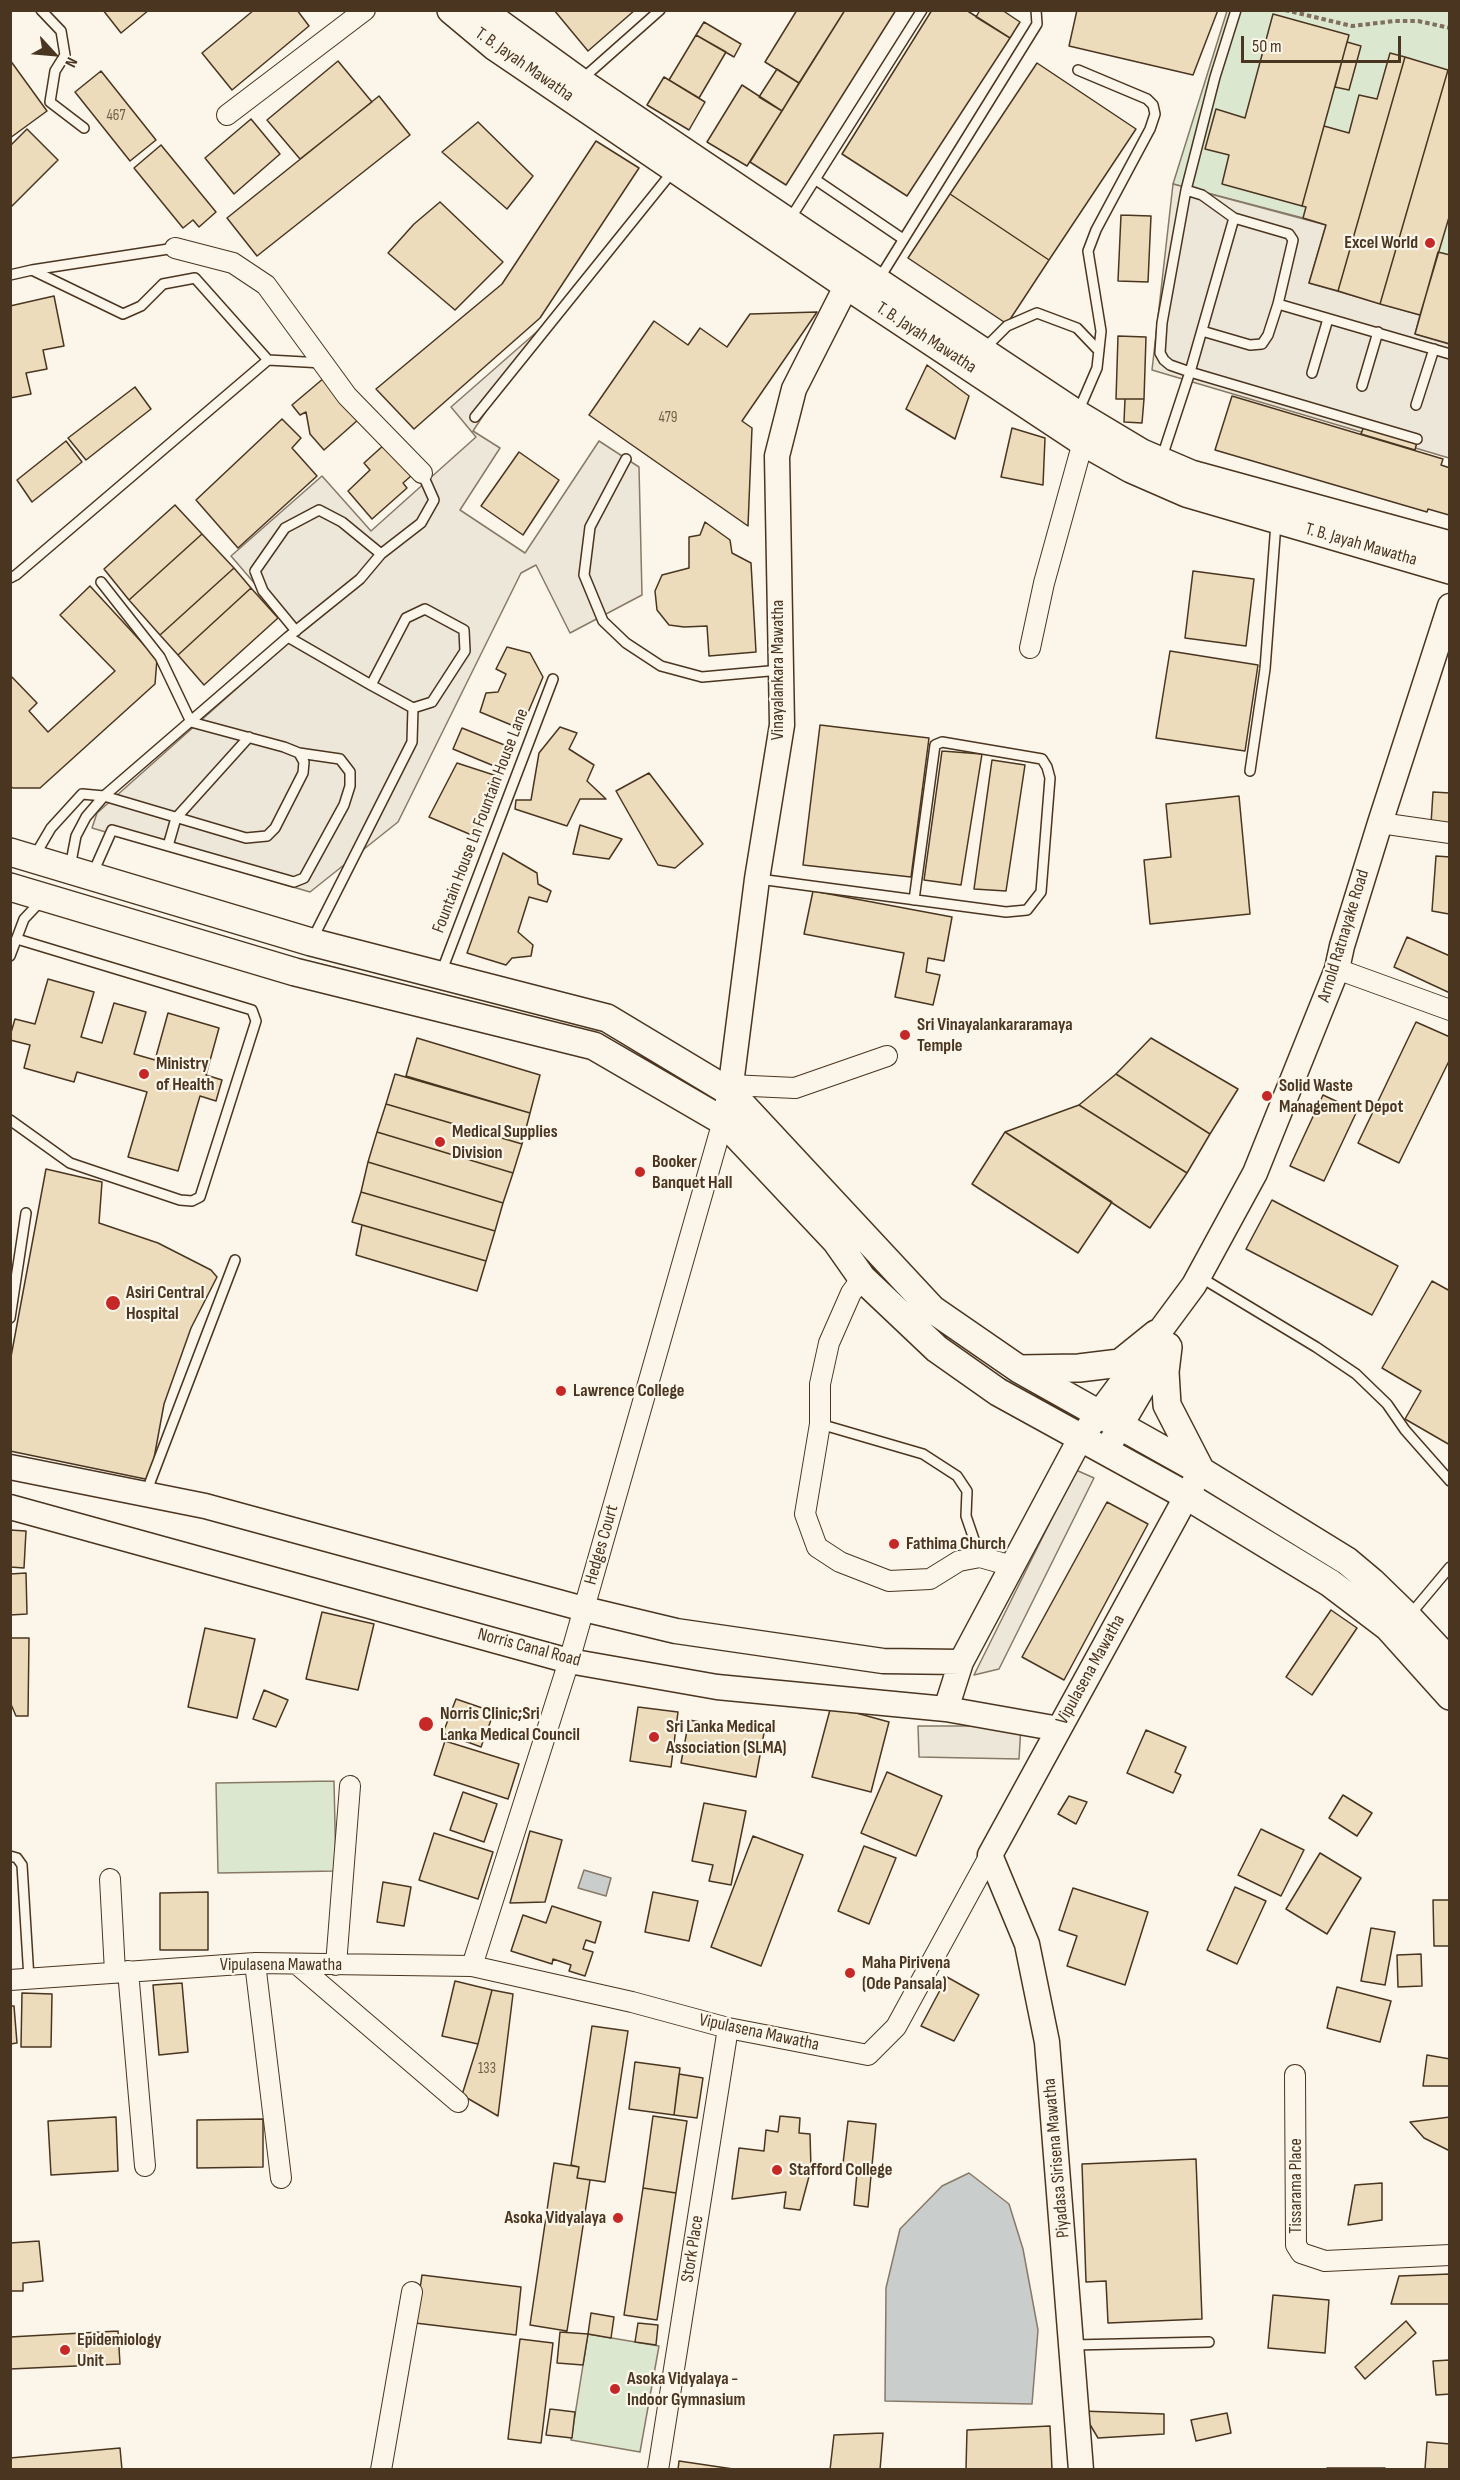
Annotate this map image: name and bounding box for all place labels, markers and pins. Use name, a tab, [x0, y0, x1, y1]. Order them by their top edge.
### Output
place label: Excel World	[1344, 232, 1418, 254]
marker: Excel World	[1423, 236, 1437, 250]
place label: Sri Vinayalankararamaya Temple	[917, 1014, 1073, 1056]
marker: Sri Vinayalankararamaya Temple	[898, 1028, 912, 1042]
place label: Ministry of Health	[156, 1053, 214, 1096]
marker: Ministry of Health	[137, 1067, 151, 1081]
place label: Solid Waste Management Depot	[1279, 1075, 1403, 1118]
marker: Solid Waste Management Depot	[1260, 1089, 1274, 1103]
place label: Medical Supplies Division	[452, 1121, 558, 1164]
marker: Medical Supplies Division	[433, 1135, 447, 1149]
place label: Booker Banquet Hall	[652, 1151, 732, 1194]
marker: Booker Banquet Hall	[633, 1165, 647, 1179]
place label: Asiri Central Hospital	[126, 1282, 204, 1324]
marker: Asiri Central Hospital	[104, 1294, 122, 1312]
place label: Lawrence College	[573, 1380, 685, 1402]
marker: Lawrence College	[554, 1384, 568, 1398]
place label: Fathima Church	[906, 1533, 1006, 1555]
marker: Fathima Church	[887, 1537, 901, 1551]
place label: Norris Clinic;Sri Lanka Medical Council	[440, 1703, 580, 1746]
marker: Norris Clinic;Sri Lanka Medical Council	[417, 1715, 435, 1733]
place label: Sri Lanka Medical Association (SLMA)	[666, 1716, 786, 1758]
marker: Sri Lanka Medical Association (SLMA)	[647, 1730, 661, 1744]
place label: Maha Pirivena (Ode Pansala)	[862, 1952, 950, 1994]
marker: Maha Pirivena (Ode Pansala)	[843, 1966, 857, 1980]
place label: Stafford College	[789, 2159, 892, 2181]
marker: Stafford College	[770, 2163, 784, 2177]
place label: Asoka Vidyalaya	[504, 2207, 606, 2229]
marker: Asoka Vidyalaya	[611, 2211, 625, 2225]
place label: Epidemiology Unit	[77, 2329, 161, 2372]
marker: Epidemiology Unit	[58, 2343, 72, 2357]
place label: Asoka Vidyalaya - Indoor Gymnasium	[627, 2368, 745, 2410]
marker: Asoka Vidyalaya - Indoor Gymnasium	[608, 2382, 622, 2396]

